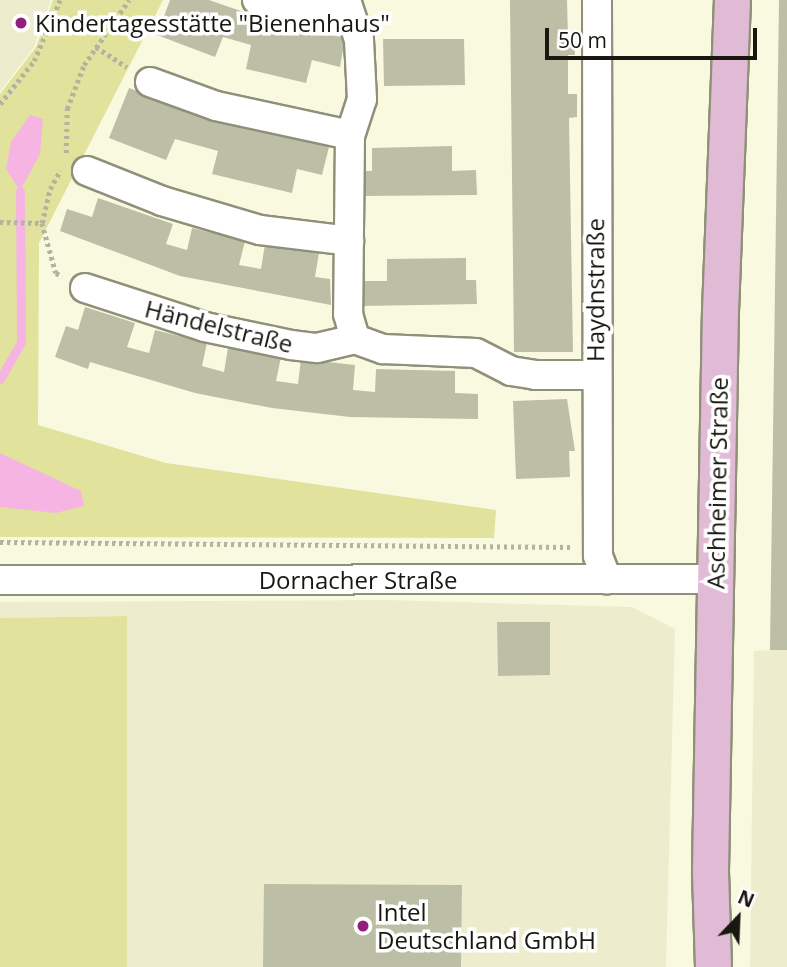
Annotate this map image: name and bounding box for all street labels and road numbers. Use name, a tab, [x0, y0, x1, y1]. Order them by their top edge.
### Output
street label: Haydnstraße	[581, 218, 609, 362]
street label: Händelstraße	[142, 294, 296, 358]
street label: Aschheimer Straße	[701, 377, 733, 589]
street label: Dornacher Straße	[259, 566, 457, 594]

